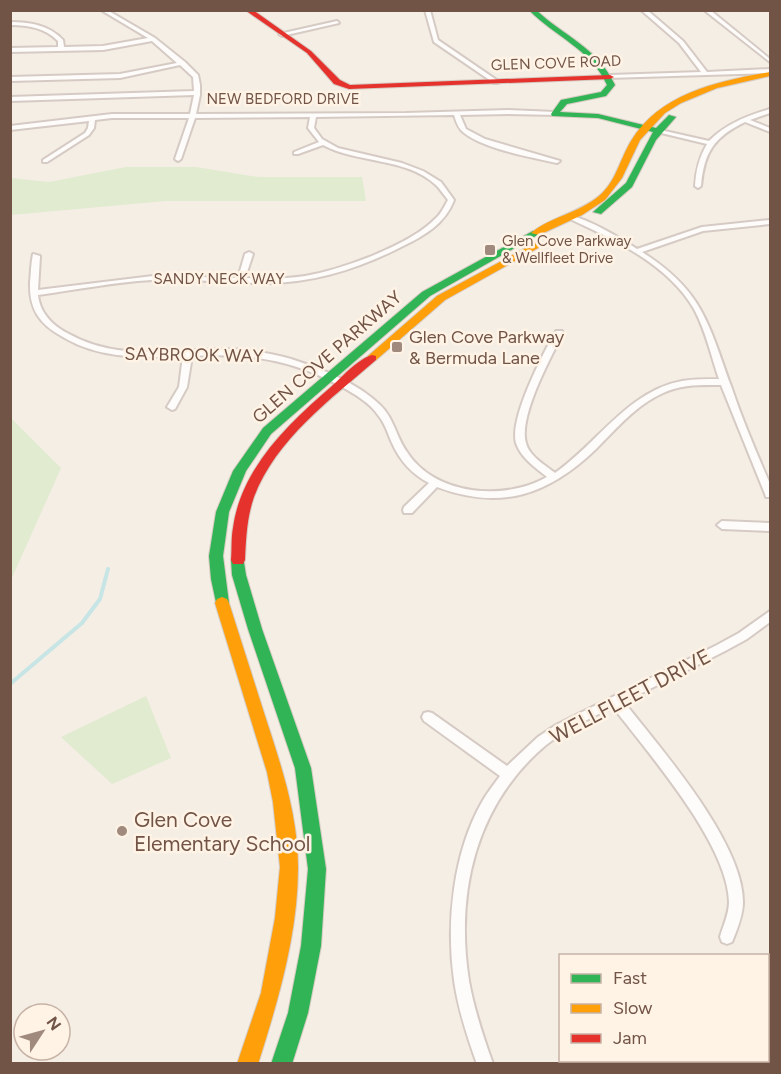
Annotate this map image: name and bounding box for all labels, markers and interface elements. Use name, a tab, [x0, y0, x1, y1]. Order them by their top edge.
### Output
street label: GLEN COVE ROAD	[491, 52, 621, 74]
street label: NEW BEDFORD DRIVE	[206, 90, 360, 108]
place label: Glen Cove Parkway & Wellfleet Drive	[502, 232, 631, 267]
marker: Glen Cove Parkway & Wellfleet Drive	[483, 243, 497, 257]
street label: SANDY NECK WAY	[153, 270, 285, 288]
street label: GLEN COVE PARKWAY	[248, 286, 406, 428]
place label: Glen Cove Parkway & Bermuda Lane	[409, 326, 565, 369]
marker: Glen Cove Parkway & Bermuda Lane	[390, 340, 404, 354]
street label: SAYBROOK WAY	[124, 343, 264, 367]
street label: WELLFLEET DRIVE	[545, 643, 715, 749]
place label: Glen Cove Elementary School	[134, 807, 310, 856]
marker: Glen Cove Elementary School	[115, 824, 129, 838]
legend	[559, 954, 769, 1062]
text: Fast	[613, 967, 647, 989]
text: Slow	[613, 997, 652, 1019]
north arrow	[12, 1002, 72, 1062]
text: N	[42, 1013, 65, 1034]
text: Jam	[613, 1027, 647, 1049]

